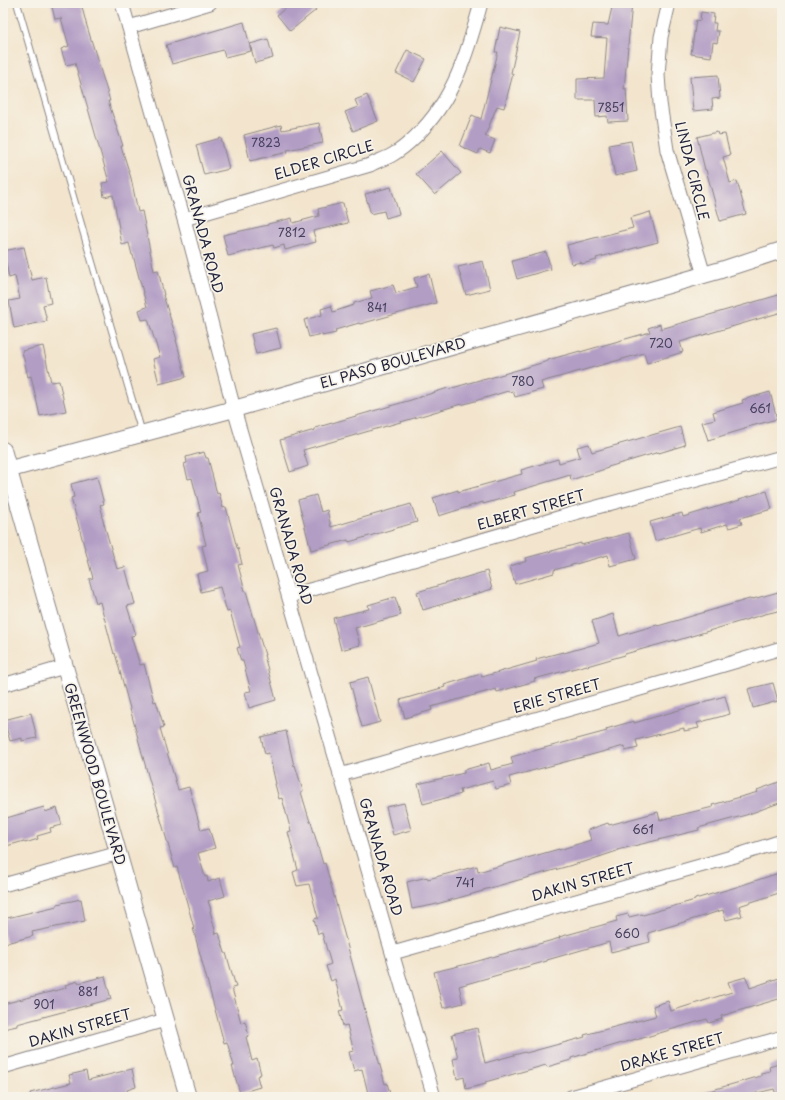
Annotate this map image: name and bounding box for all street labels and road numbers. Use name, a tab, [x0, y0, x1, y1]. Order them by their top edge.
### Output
street label: LINDA CIRCLE	[670, 119, 715, 223]
street label: ELDER CIRCLE	[271, 134, 377, 185]
street label: GRANADA ROAD	[178, 172, 229, 296]
street label: EL PASO BOULEVARD	[317, 332, 468, 393]
street label: GRANADA ROAD	[265, 484, 318, 608]
street label: ELBERT STREET	[474, 484, 588, 535]
street label: ERIE STREET	[511, 673, 604, 718]
street label: GREENWOOD BOULEVARD	[59, 680, 132, 868]
street label: GRANADA ROAD	[355, 795, 408, 919]
street label: DAKIN STREET	[529, 857, 637, 906]
street label: DAKIN STREET	[26, 1003, 134, 1052]
street label: DRAKE STREET	[618, 1027, 727, 1076]

